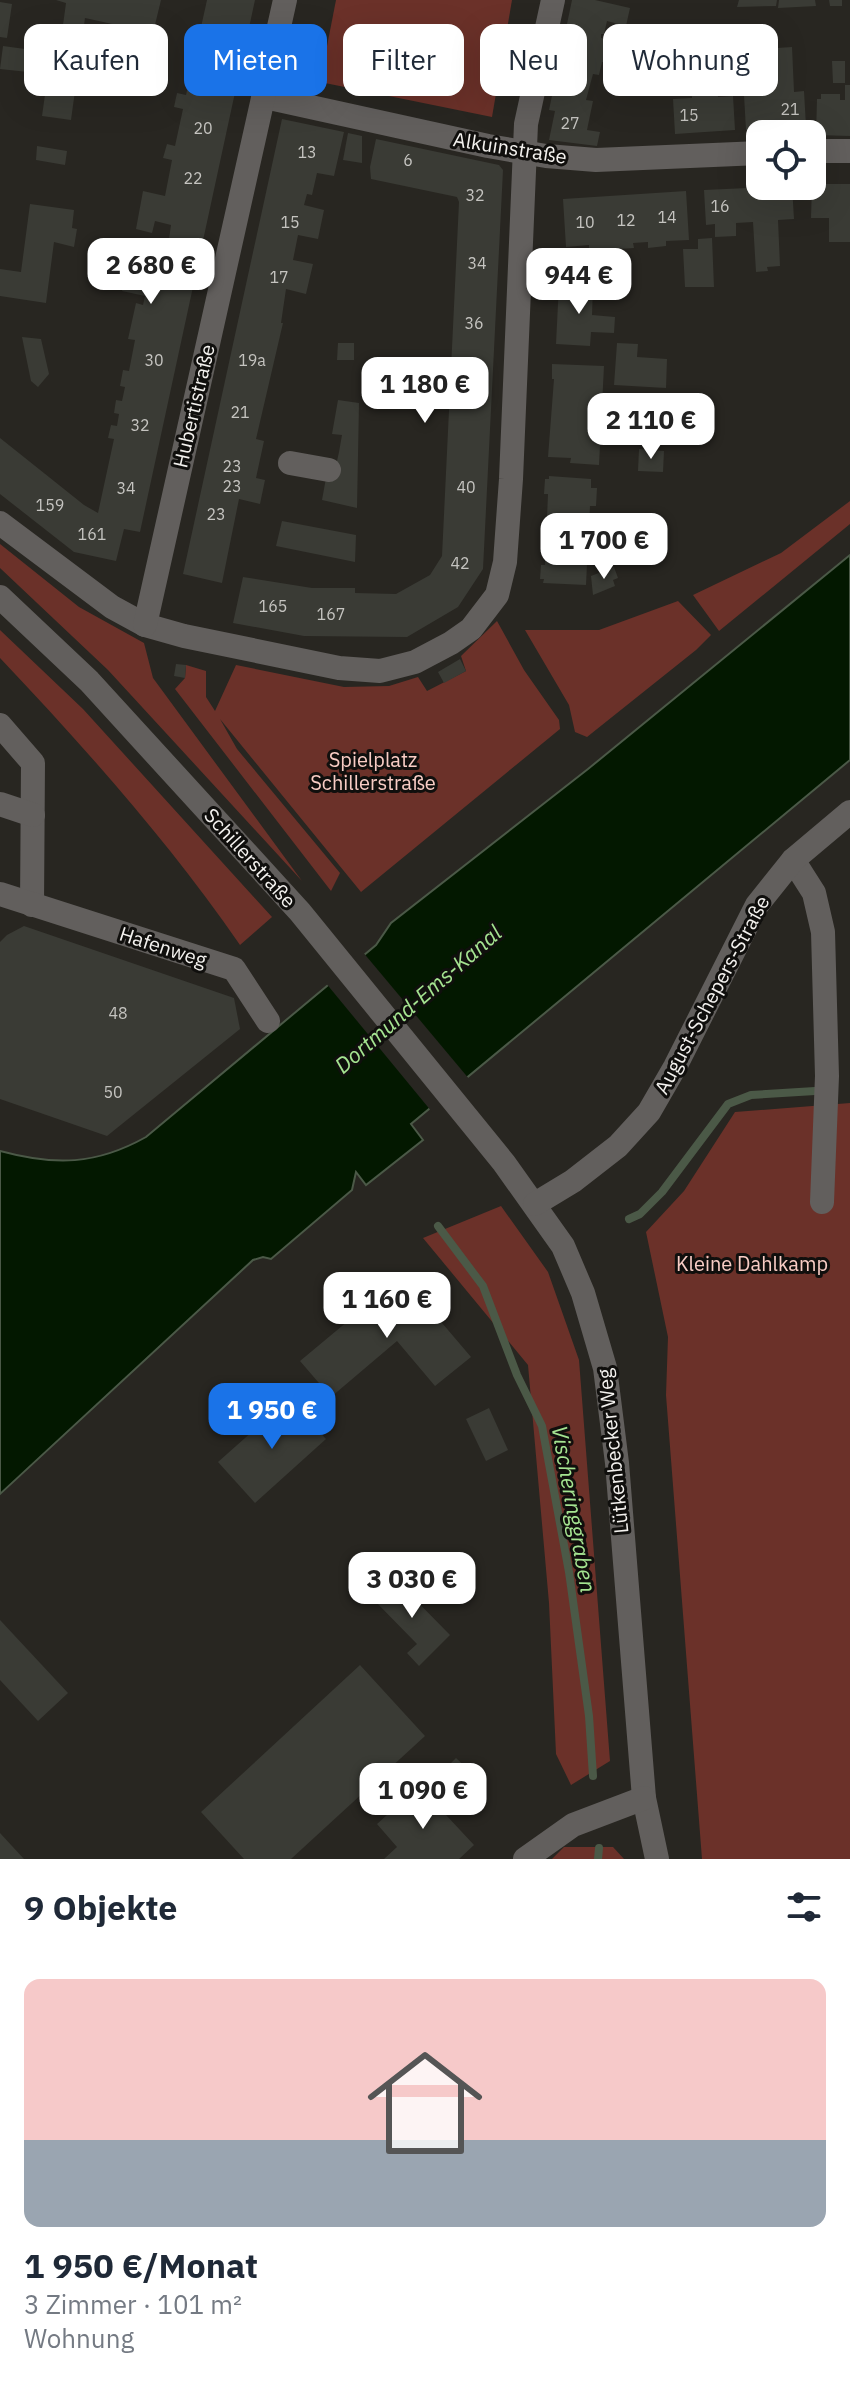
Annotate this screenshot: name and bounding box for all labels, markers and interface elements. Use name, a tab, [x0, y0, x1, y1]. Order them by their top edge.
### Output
chip: Kaufen	[24, 24, 168, 96]
chip: Mieten	[184, 24, 327, 96]
chip: Filter	[343, 24, 464, 96]
chip: Neu	[480, 24, 587, 96]
chip: Wohnung	[603, 24, 778, 96]
house number: 21	[780, 99, 800, 119]
house number: 15	[679, 105, 699, 125]
house number: 27	[560, 113, 580, 133]
house number: 20	[193, 118, 213, 138]
map controls	[746, 120, 826, 200]
button: locate	[746, 120, 826, 200]
street label: Alkuinstraße	[451, 125, 569, 170]
house number: 13	[297, 142, 317, 162]
house number: 6	[403, 150, 413, 170]
house number: 22	[183, 168, 203, 188]
house number: 32	[465, 185, 485, 205]
house number: 16	[710, 196, 730, 216]
house number: 14	[657, 207, 677, 227]
house number: 12	[616, 210, 636, 230]
house number: 15	[280, 212, 300, 232]
house number: 10	[575, 212, 595, 232]
pin: 2 680 €	[77, 238, 225, 306]
text: 2 680 €	[106, 247, 196, 281]
pin: 944 €	[523, 248, 635, 316]
house number: 34	[467, 253, 487, 273]
text: 944 €	[544, 257, 614, 291]
house number: 17	[269, 267, 289, 287]
house number: 36	[464, 313, 484, 333]
street label: Hubertistraße	[166, 342, 221, 470]
house number: 30	[144, 350, 164, 370]
house number: 19a	[238, 350, 266, 370]
pin: 1 180 €	[351, 357, 499, 425]
text: 1 180 €	[380, 366, 470, 400]
pin: 2 110 €	[577, 393, 725, 461]
house number: 21	[230, 402, 250, 422]
text: 2 110 €	[606, 402, 696, 436]
house number: 32	[130, 415, 150, 435]
house number: 23	[222, 456, 242, 476]
house number: 23	[222, 476, 242, 496]
house number: 40	[456, 477, 476, 497]
house number: 34	[116, 478, 136, 498]
house number: 159	[36, 495, 64, 515]
house number: 23	[206, 504, 226, 524]
pin: 1 700 €	[530, 513, 678, 581]
text: 1 700 €	[559, 522, 649, 556]
house number: 161	[78, 524, 106, 544]
house number: 42	[450, 553, 470, 573]
house number: 165	[259, 596, 287, 616]
house number: 167	[317, 604, 345, 624]
park label: Spielplatz Schillerstraße	[310, 746, 436, 796]
street label: Schillerstraße	[198, 802, 302, 913]
street label: August-Schepers-Straße	[648, 891, 775, 1099]
water label: Dortmund-Ems-Kanal	[328, 918, 507, 1079]
street label: Hafenweg	[116, 920, 211, 973]
house number: 48	[108, 1003, 128, 1023]
house number: 50	[103, 1082, 123, 1102]
park label: Kleine Dahlkamp	[676, 1250, 828, 1277]
pin: 1 160 €	[313, 1272, 461, 1340]
text: 1 160 €	[342, 1281, 432, 1315]
street label: Lütkenbecker Weg	[590, 1367, 635, 1535]
pin: 1 950 €	[198, 1383, 346, 1451]
text: 1 950 €	[227, 1392, 317, 1426]
water label: Vischeringgraben	[546, 1423, 603, 1595]
pin: 3 030 €	[338, 1552, 486, 1620]
text: 3 030 €	[367, 1561, 457, 1595]
pin: 1 090 €	[349, 1763, 497, 1831]
text: 1 090 €	[378, 1772, 468, 1806]
text: 9 Objekte	[24, 1885, 177, 1929]
icon: filters	[782, 1885, 826, 1929]
icon: home	[353, 2031, 497, 2175]
text: 1 950 €/Monat	[24, 2243, 258, 2287]
text: 3 Zimmer · 101 m²	[24, 2287, 242, 2321]
text: Wohnung	[24, 2321, 134, 2355]

